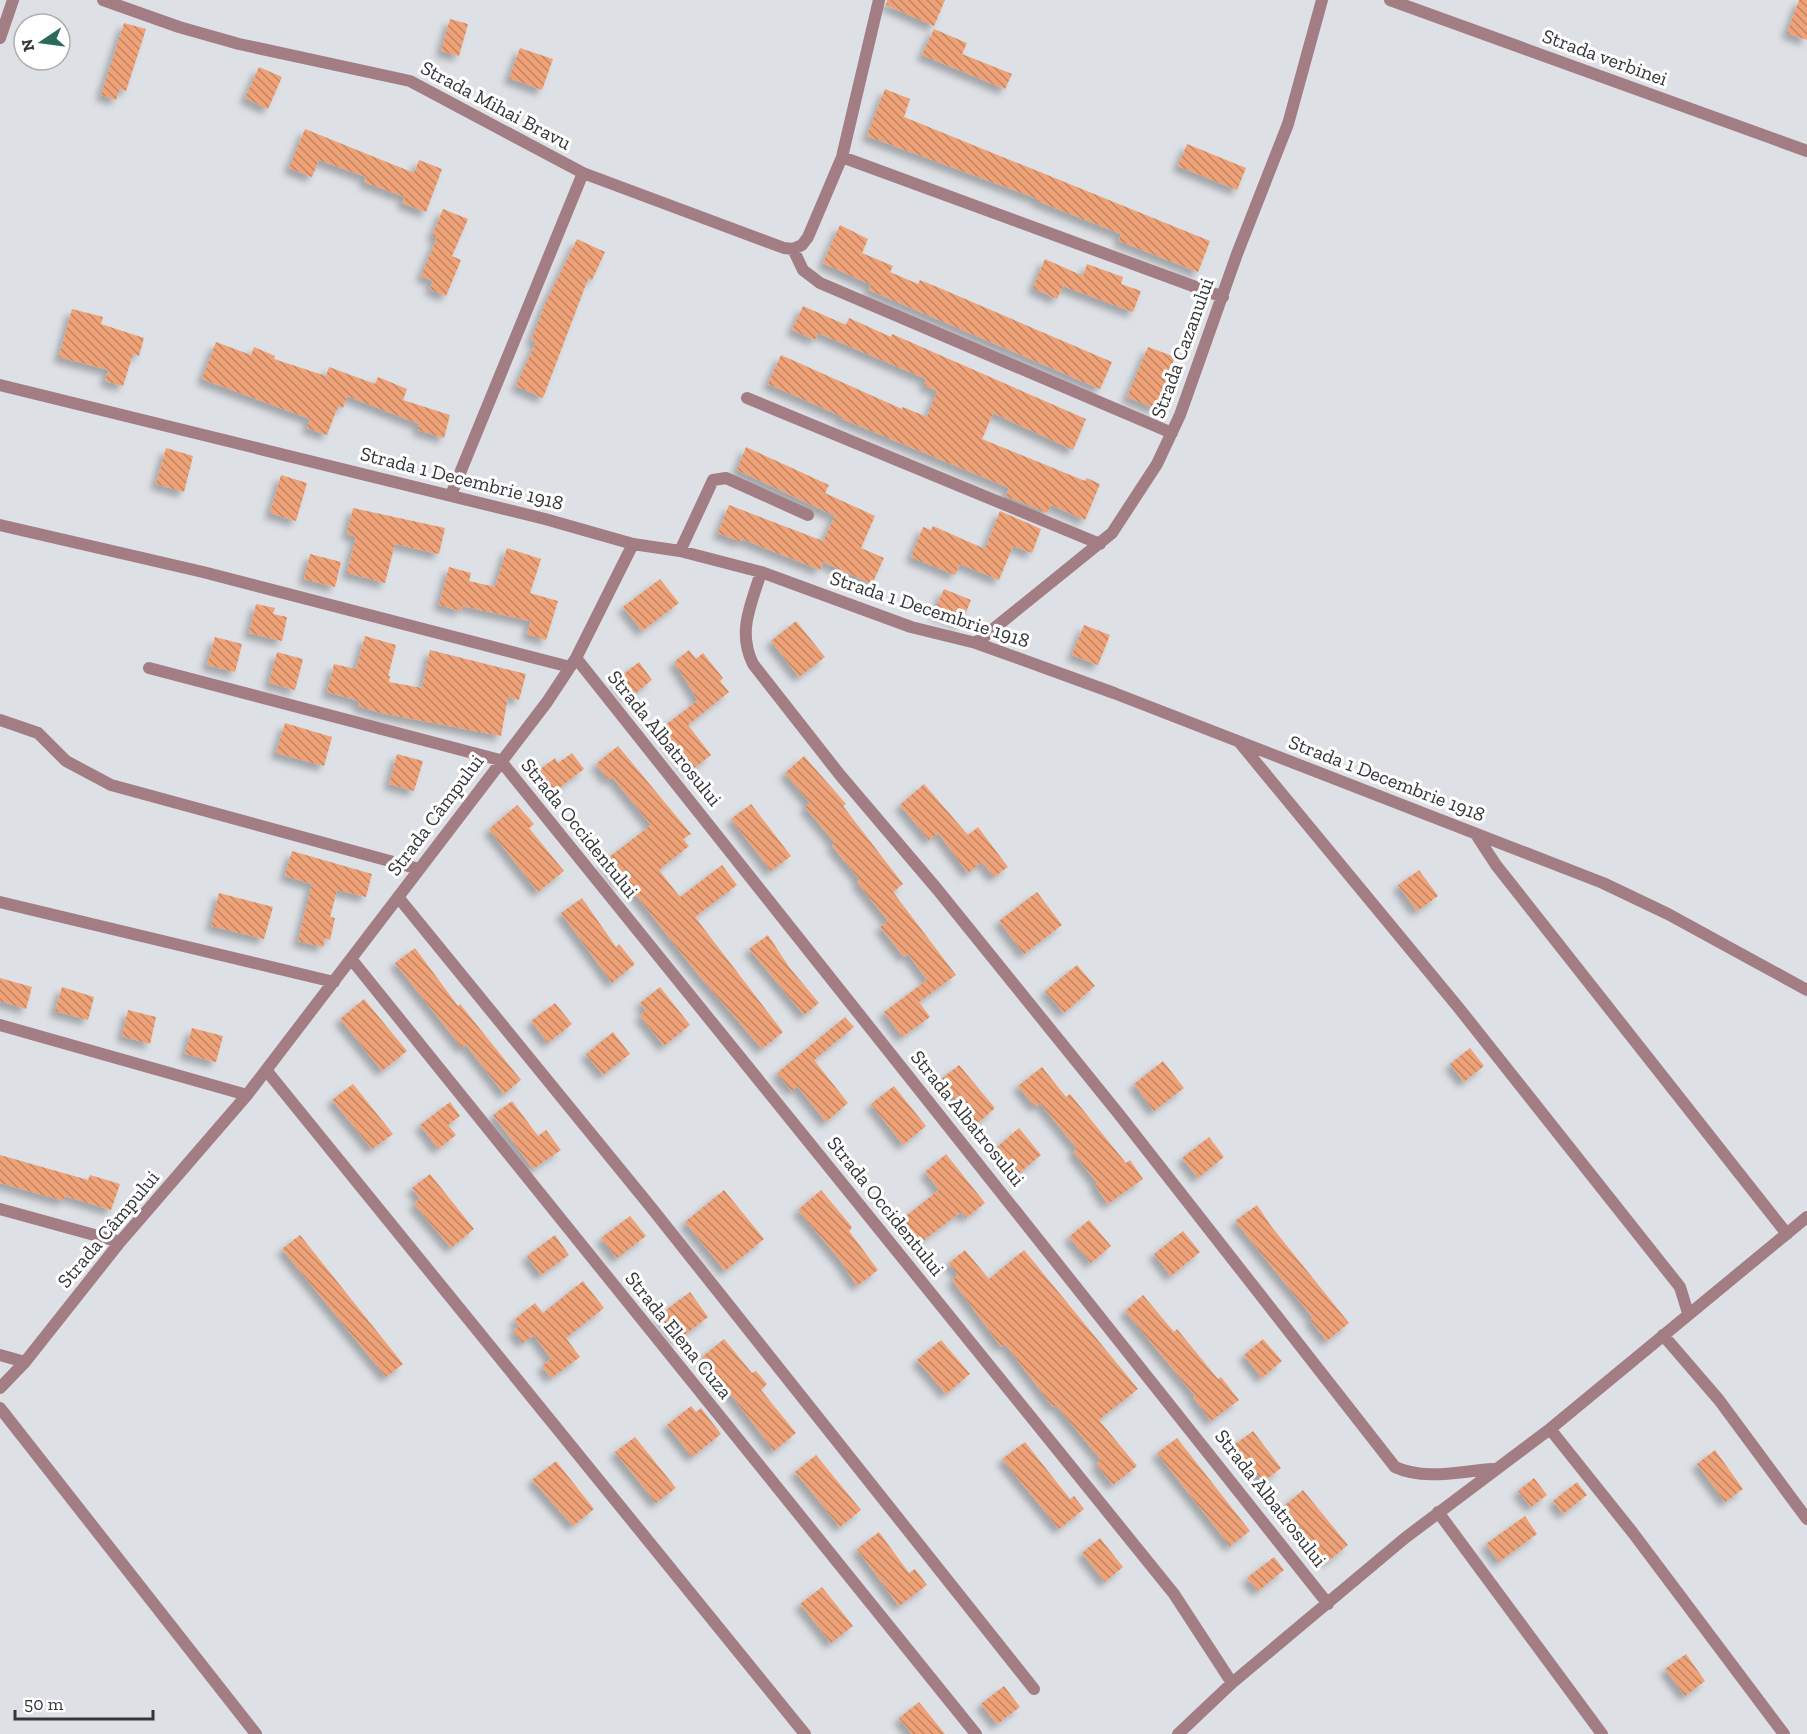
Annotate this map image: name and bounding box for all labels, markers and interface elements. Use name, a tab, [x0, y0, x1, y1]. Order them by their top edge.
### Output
north arrow	[12, 12, 72, 72]
street label: Strada verbinei	[1539, 23, 1671, 91]
text: N	[17, 37, 38, 53]
street label: Strada Mihai Bravu	[417, 55, 575, 155]
street label: Strada Cazanului	[1145, 274, 1219, 421]
street label: Strada 1 Decembrie 1918	[358, 441, 566, 515]
street label: Strada 1 Decembrie 1918	[827, 565, 1033, 653]
street label: Strada Albatrosului	[603, 665, 727, 811]
street label: Strada 1 Decembrie 1918	[1285, 729, 1489, 827]
street label: Strada Câmpului	[382, 749, 489, 880]
street label: Strada Occidentului	[516, 753, 644, 903]
street label: Strada Albatrosului	[906, 1045, 1030, 1191]
street label: Strada Occidentului	[822, 1131, 950, 1281]
street label: Strada Câmpului	[52, 1165, 164, 1292]
street label: Strada Elena Cuza	[620, 1267, 738, 1404]
street label: Strada Albatrosului	[1210, 1425, 1332, 1572]
scale bar	[15, 1683, 153, 1721]
text: 50 m	[24, 1693, 64, 1715]

